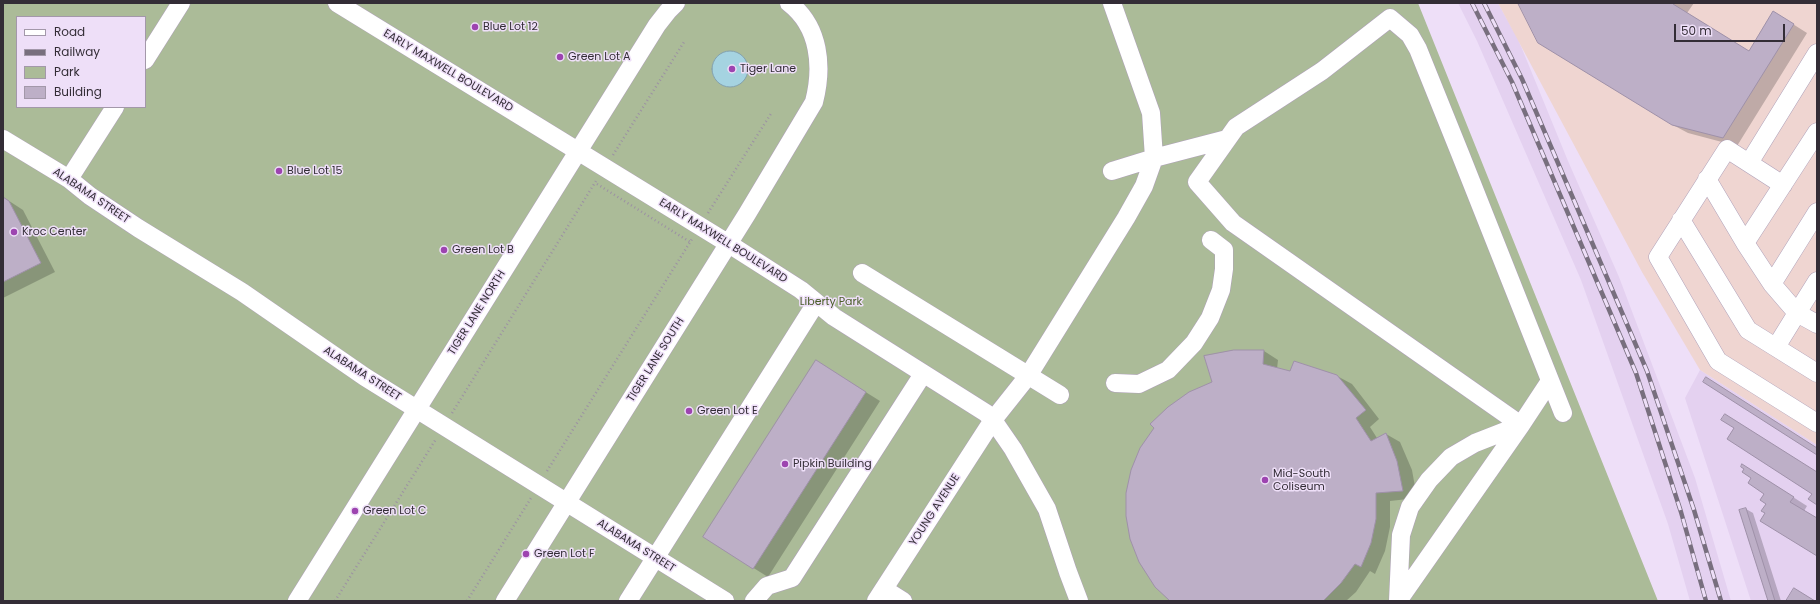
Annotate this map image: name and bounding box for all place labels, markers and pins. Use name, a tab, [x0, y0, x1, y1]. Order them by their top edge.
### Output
place label: Blue Lot 12	[483, 20, 538, 34]
marker: Blue Lot 12	[470, 22, 480, 32]
place label: Green Lot A	[568, 50, 630, 64]
marker: Green Lot A	[555, 52, 565, 62]
place label: Tiger Lane	[740, 62, 796, 76]
marker: Tiger Lane	[727, 64, 737, 74]
place label: Blue Lot 15	[287, 164, 342, 178]
marker: Blue Lot 15	[274, 166, 284, 176]
place label: Kroc Center	[22, 225, 87, 239]
marker: Kroc Center	[9, 227, 19, 237]
place label: Green Lot B	[452, 243, 514, 257]
marker: Green Lot B	[439, 245, 449, 255]
place label: Green Lot E	[697, 404, 758, 418]
marker: Green Lot E	[684, 406, 694, 416]
place label: Pipkin Building	[793, 457, 872, 471]
marker: Pipkin Building	[780, 459, 790, 469]
place label: Mid-South Coliseum	[1273, 467, 1330, 493]
marker: Mid-South Coliseum	[1260, 475, 1270, 485]
place label: Green Lot C	[363, 504, 427, 518]
marker: Green Lot C	[350, 506, 360, 516]
place label: Green Lot F	[534, 547, 595, 561]
marker: Green Lot F	[521, 549, 531, 559]

